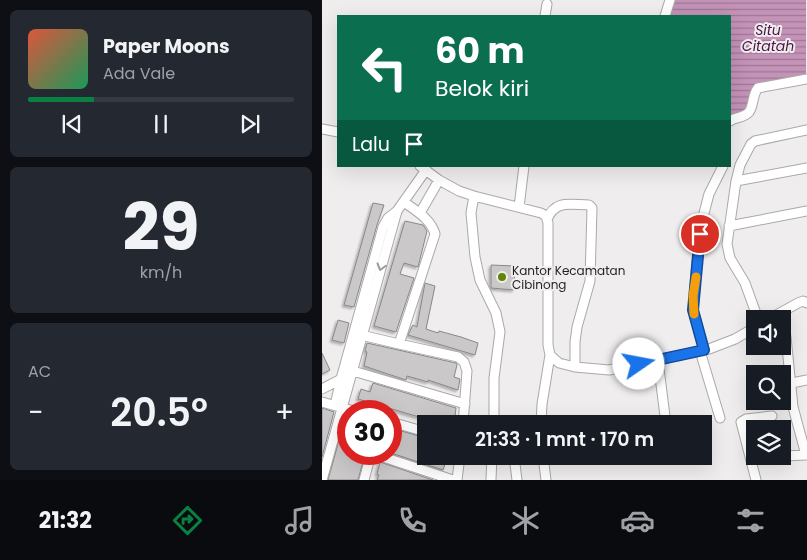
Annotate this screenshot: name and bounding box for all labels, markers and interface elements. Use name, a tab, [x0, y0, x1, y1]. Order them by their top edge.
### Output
water label: Situ Citatah	[742, 20, 794, 56]
text: 60 m	[435, 26, 525, 75]
text: Paper Moons	[103, 33, 230, 60]
icon: left	[352, 35, 417, 100]
text: Ada Vale	[103, 62, 175, 85]
text: Belok kiri	[435, 73, 529, 104]
icon: previous	[58, 110, 86, 138]
icon: pause	[147, 110, 175, 138]
icon: next	[236, 110, 264, 138]
icon: arrive	[400, 130, 428, 158]
text: Lalu	[352, 131, 390, 158]
text: 29	[122, 182, 200, 273]
pin	[679, 213, 721, 255]
icon: arrive	[686, 220, 714, 248]
text: km/h	[140, 261, 182, 284]
place label: Kantor Kecamatan Cibinong	[512, 262, 625, 293]
one-way arrow	[377, 263, 387, 271]
marker: Kantor Kecamatan Cibinong	[496, 271, 508, 283]
map controls	[746, 310, 791, 465]
button: sound	[746, 310, 791, 355]
position arrow	[612, 337, 664, 389]
text: AC	[28, 360, 51, 383]
button: search	[746, 365, 791, 410]
text: 20.5°	[110, 386, 208, 439]
text: −	[28, 393, 43, 432]
text: +	[275, 393, 294, 432]
speed limit sign: 30	[337, 400, 402, 465]
button: layers	[746, 420, 791, 465]
text: 21:33 · 1 mnt · 170 m	[475, 426, 654, 453]
icon: directions	[170, 503, 205, 538]
icon: music	[282, 503, 317, 538]
icon: phone	[395, 503, 430, 538]
icon: climate	[508, 503, 543, 538]
icon: car	[620, 503, 655, 538]
icon: filters	[733, 503, 768, 538]
text: 21:32	[39, 505, 92, 536]

